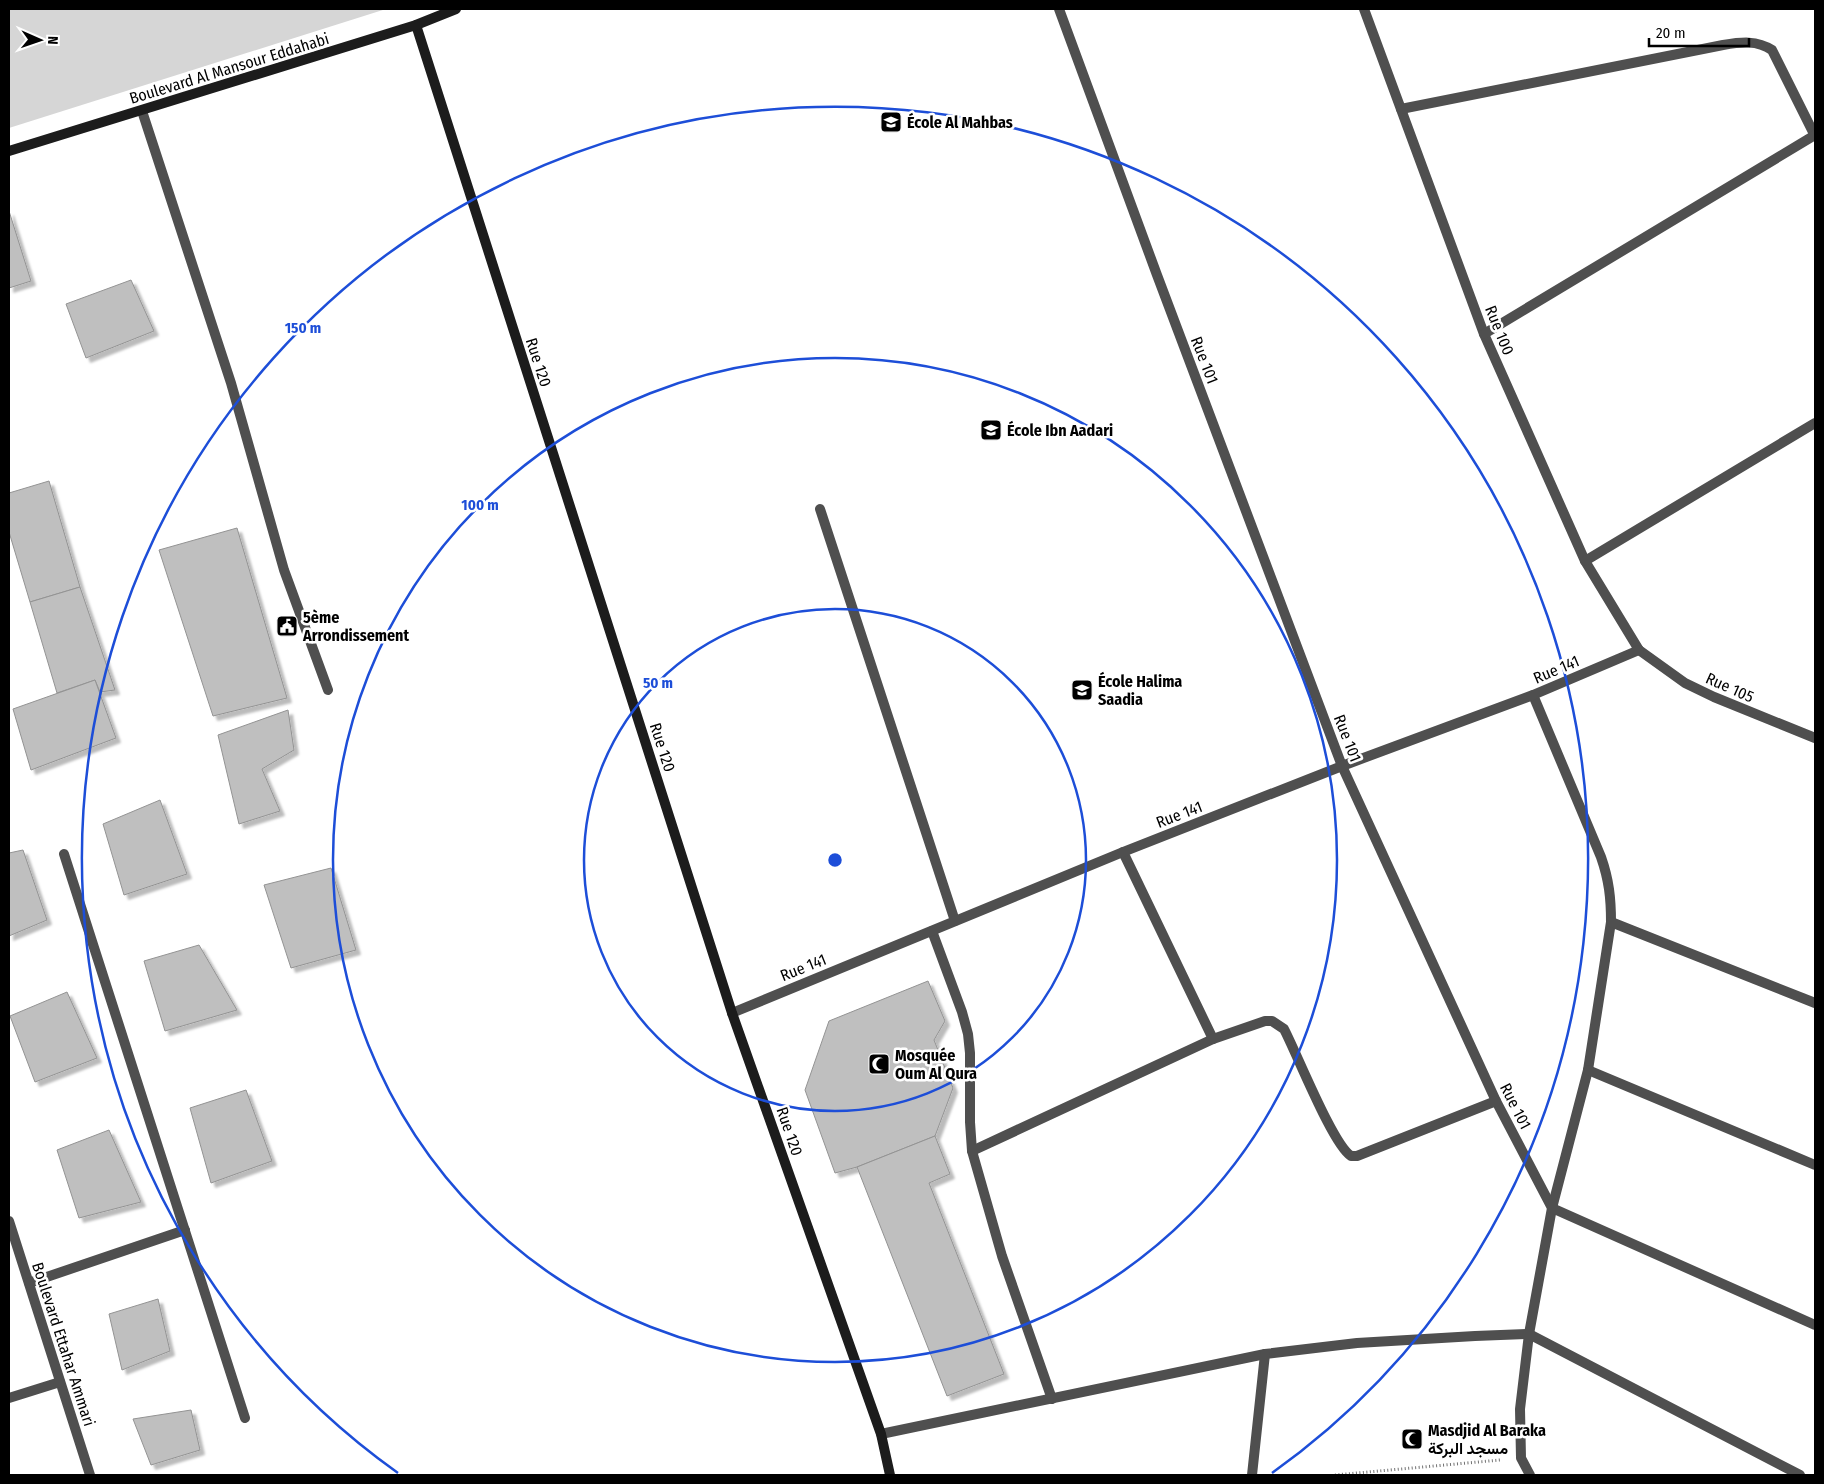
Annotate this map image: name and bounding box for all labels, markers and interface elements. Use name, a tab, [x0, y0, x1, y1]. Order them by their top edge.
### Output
north arrow	[15, 15, 65, 65]
scale bar	[1649, 15, 1749, 47]
text: 20 m	[1656, 24, 1686, 42]
street label: Boulevard Al Mansour Eddahabi	[127, 29, 331, 108]
text: N	[44, 36, 61, 45]
school or university icon: École Al Mahbas	[879, 110, 903, 134]
place label: École Al Mahbas	[907, 112, 1013, 132]
street label: Rue 100	[1481, 303, 1518, 358]
text: 150 m	[285, 319, 321, 337]
street label: Rue 101	[1187, 334, 1222, 387]
street label: Rue 120	[522, 335, 555, 389]
school or university icon: École Ibn Aadari	[979, 418, 1003, 442]
place label: École Ibn Aadari	[1007, 420, 1113, 440]
text: 100 m	[461, 496, 499, 514]
place label: 5ème Arrondissement	[302, 608, 409, 645]
public building icon: 5ème Arrondissement	[275, 614, 299, 638]
street label: Rue 141	[1530, 651, 1582, 688]
street label: Rue 105	[1703, 668, 1757, 706]
place label: École Halima Saadia	[1098, 671, 1182, 709]
text: 50 m	[643, 674, 673, 692]
school or university icon: École Halima Saadia	[1070, 678, 1094, 702]
street label: Rue 101	[1330, 712, 1365, 765]
street label: Rue 120	[646, 720, 679, 774]
street label: Rue 141	[1153, 797, 1205, 832]
centre of rings	[826, 851, 844, 869]
street label: Rue 141	[777, 950, 829, 985]
place label: Mosquée Oum Al Qura	[895, 1046, 977, 1083]
mosque icon: Mosquée Oum Al Qura	[867, 1052, 891, 1076]
street label: Rue 101	[1496, 1080, 1535, 1132]
street label: Rue 120	[772, 1104, 807, 1158]
street label: Boulevard Ettahar Ammari	[28, 1260, 99, 1429]
place label: Masdjid Al Baraka مسجد البركة	[1428, 1421, 1546, 1459]
mosque icon: Masdjid Al Baraka مسجد البركة	[1400, 1427, 1424, 1451]

